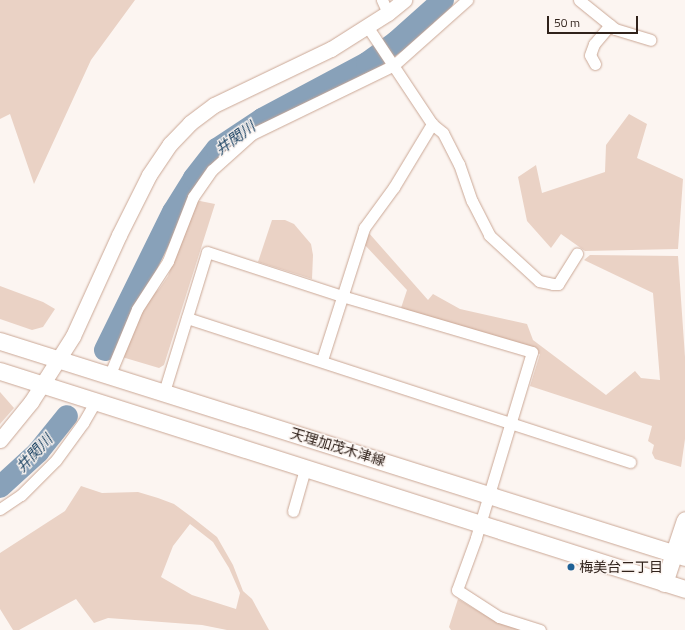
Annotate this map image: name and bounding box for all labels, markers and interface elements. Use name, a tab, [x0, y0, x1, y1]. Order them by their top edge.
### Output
scale bar	[549, 8, 640, 34]
text: 50 m	[554, 13, 580, 32]
water label: 井関川	[212, 117, 258, 159]
street label: 天理加茂木津線	[289, 425, 387, 469]
water label: 井関川	[12, 430, 56, 476]
place label: 梅美台二丁目	[579, 559, 663, 575]
marker: 梅美台二丁目	[566, 562, 576, 572]

